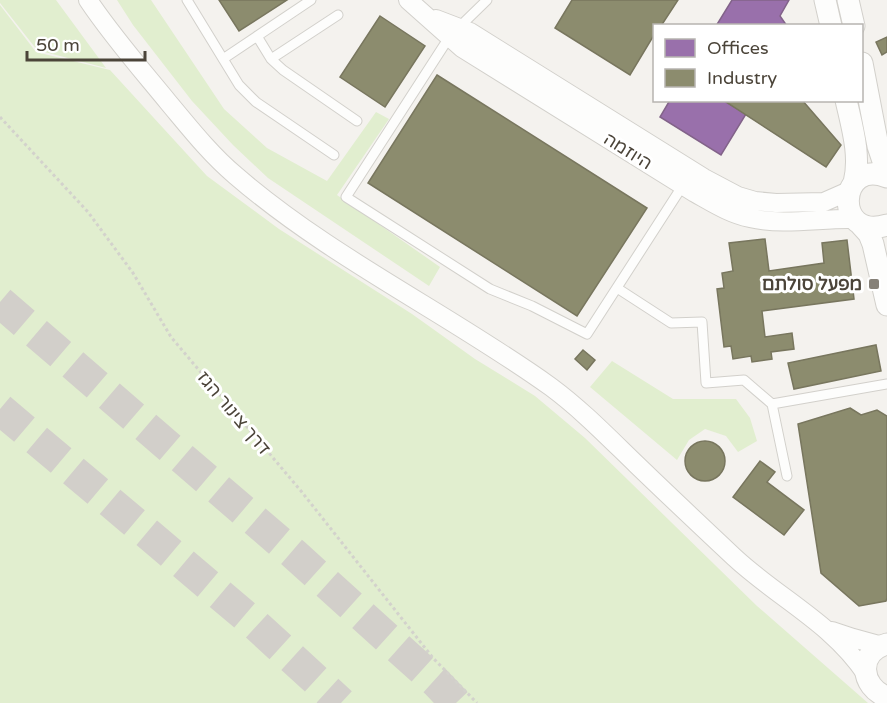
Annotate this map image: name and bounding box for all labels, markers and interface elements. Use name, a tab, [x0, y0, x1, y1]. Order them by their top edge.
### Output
scale bar	[27, 24, 146, 62]
legend	[653, 24, 863, 102]
text: 50 m	[36, 34, 80, 56]
text: Offices	[707, 37, 769, 59]
text: Industry	[707, 67, 778, 89]
street label: היוזמה	[600, 128, 656, 174]
place label: מפעל סולתם	[762, 273, 862, 295]
marker: מפעל סולתם	[867, 277, 881, 291]
street label: דרך צינור הגז	[192, 366, 276, 460]

